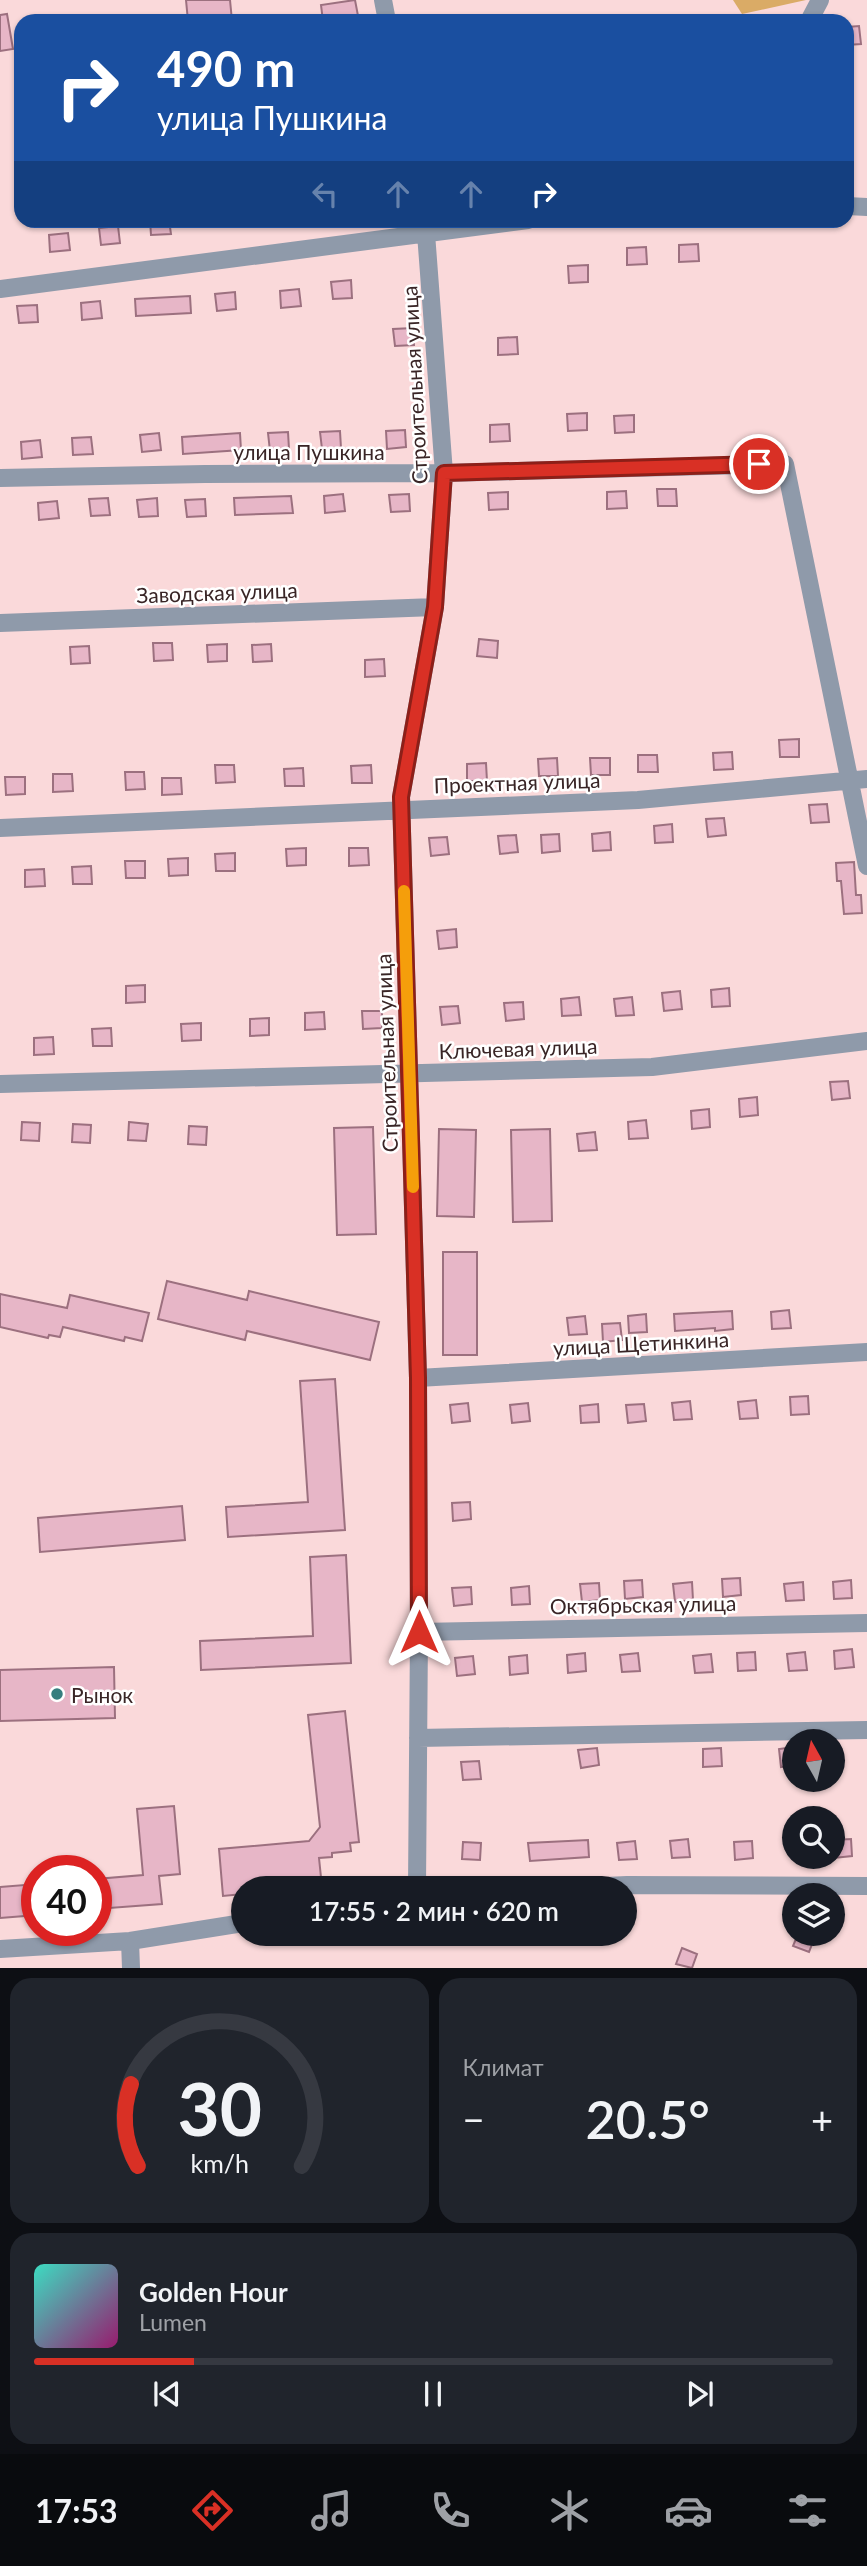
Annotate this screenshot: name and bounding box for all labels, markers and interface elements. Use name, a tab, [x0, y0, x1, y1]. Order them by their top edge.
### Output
text: 490 m	[157, 39, 295, 97]
icon: right	[42, 42, 133, 133]
text: улица Пушкина	[157, 98, 388, 137]
icon: left	[306, 175, 344, 213]
icon: ahead	[379, 175, 417, 213]
icon: ahead	[452, 175, 490, 213]
icon: right	[525, 175, 563, 213]
street label: Строительная улица	[396, 285, 432, 485]
pin	[729, 434, 789, 494]
street label: улица Пушкина	[233, 439, 385, 464]
icon: arrive	[740, 445, 778, 483]
street label: Заводская улица	[136, 577, 298, 607]
street label: Проектная улица	[433, 767, 601, 797]
street label: Строительная улица	[370, 953, 402, 1153]
street label: Ключевая улица	[438, 1033, 598, 1063]
street label: улица Щетинкина	[552, 1326, 730, 1360]
street label: Октябрьская улица	[550, 1590, 736, 1618]
position arrow	[382, 1595, 456, 1669]
place label: Рынок	[71, 1682, 133, 1707]
marker: Рынок	[49, 1686, 65, 1702]
north arrow	[782, 1729, 845, 1792]
map controls	[782, 1729, 845, 1946]
button: search	[782, 1806, 845, 1869]
speed limit sign: 40	[21, 1855, 112, 1946]
button: layers	[782, 1883, 845, 1946]
text: 17:55 · 2 мин · 620 m	[309, 1895, 559, 1927]
text: Климат	[463, 2053, 544, 2081]
text: 30	[177, 2065, 261, 2153]
text: 20.5°	[586, 2088, 710, 2150]
text: −	[463, 2096, 485, 2142]
text: +	[811, 2096, 833, 2142]
text: km/h	[190, 2148, 249, 2178]
text: Golden Hour	[139, 2276, 288, 2308]
text: Lumen	[139, 2308, 207, 2336]
icon: previous	[148, 2375, 186, 2413]
icon: pause	[414, 2375, 452, 2413]
icon: next	[681, 2375, 719, 2413]
icon: directions	[188, 2486, 237, 2535]
icon: music	[307, 2486, 356, 2535]
icon: phone	[426, 2486, 475, 2535]
icon: climate	[545, 2486, 594, 2535]
icon: car	[664, 2486, 713, 2535]
icon: filters	[783, 2486, 832, 2535]
text: 17:53	[35, 2491, 118, 2530]

